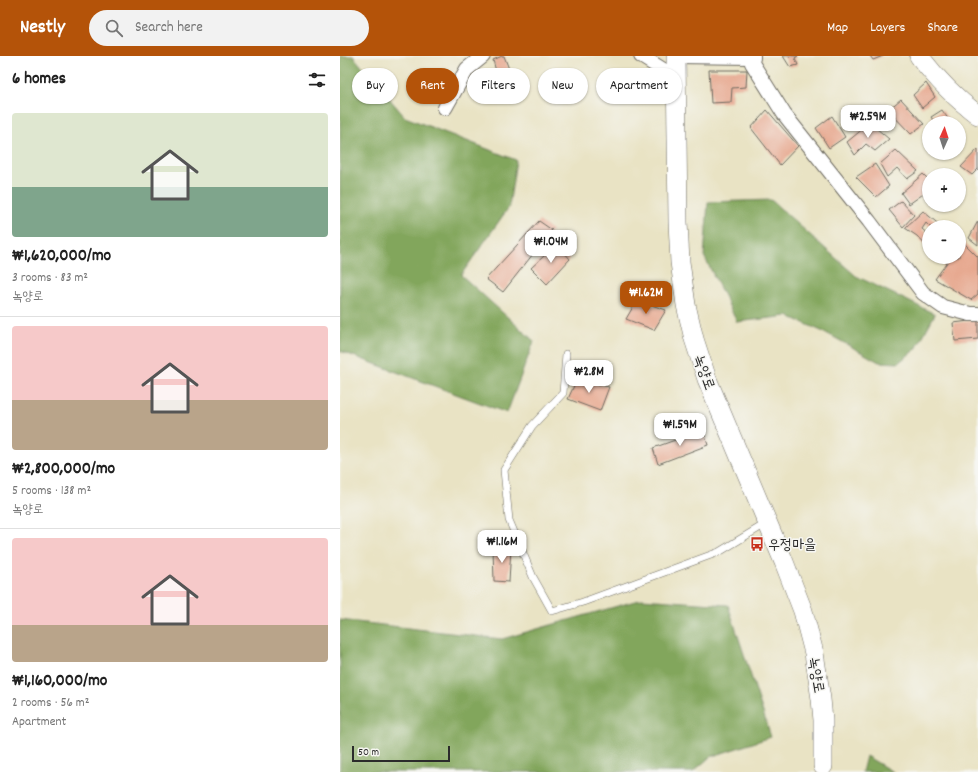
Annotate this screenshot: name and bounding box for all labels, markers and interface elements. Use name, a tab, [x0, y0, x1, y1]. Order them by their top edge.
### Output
search box	[89, 10, 369, 46]
text: Nestly	[20, 15, 65, 42]
icon: search	[103, 17, 125, 39]
text: Search here	[135, 17, 203, 39]
text: Map	[827, 18, 848, 38]
text: Layers	[870, 18, 905, 38]
text: Share	[927, 18, 958, 38]
text: 6 homes	[12, 68, 66, 92]
chip: Buy	[352, 68, 398, 104]
chip: Rent	[406, 68, 459, 104]
chip: Filters	[467, 68, 530, 104]
chip: New	[538, 68, 588, 104]
chip: Apartment	[596, 68, 682, 104]
icon: filters	[306, 69, 328, 91]
pin: ₩2.59M	[835, 105, 901, 139]
text: ₩2.59M	[850, 108, 886, 127]
north arrow	[922, 116, 966, 160]
map controls	[922, 116, 966, 264]
icon: home	[134, 139, 206, 211]
button: +	[922, 168, 966, 212]
button: −	[922, 220, 966, 264]
pin: ₩1.04M	[518, 230, 584, 264]
text: ₩1.04M	[534, 233, 568, 252]
text: ₩1,620,000/mo	[12, 245, 111, 269]
text: 3 rooms · 83 m²	[12, 269, 88, 288]
pin: ₩1.62M	[613, 281, 679, 315]
text: ₩1.62M	[629, 284, 663, 303]
text: 녹양로	[12, 288, 43, 307]
icon: home	[134, 352, 206, 424]
street label: 녹양로	[687, 352, 720, 393]
pin: ₩2.8M	[561, 360, 617, 394]
text: ₩2.8M	[574, 363, 604, 382]
pin: ₩1.59M	[647, 413, 713, 447]
text: ₩1.59M	[663, 416, 697, 435]
text: ₩2,800,000/mo	[12, 458, 115, 482]
text: 5 rooms · 138 m²	[12, 482, 91, 501]
text: 녹양로	[12, 501, 43, 520]
pin: ₩1.16M	[469, 530, 535, 564]
text: ₩1.16M	[486, 533, 518, 552]
place label: 우정마을	[768, 535, 816, 557]
bus stop icon: 우정마을	[749, 536, 765, 552]
icon: home	[134, 564, 206, 636]
street label: 녹양로	[801, 656, 829, 695]
text: ₩1,160,000/mo	[12, 670, 107, 694]
text: 2 rooms · 56 m²	[12, 694, 89, 713]
text: Apartment	[12, 713, 66, 732]
scale bar	[352, 744, 450, 763]
text: 50 m	[358, 745, 379, 761]

